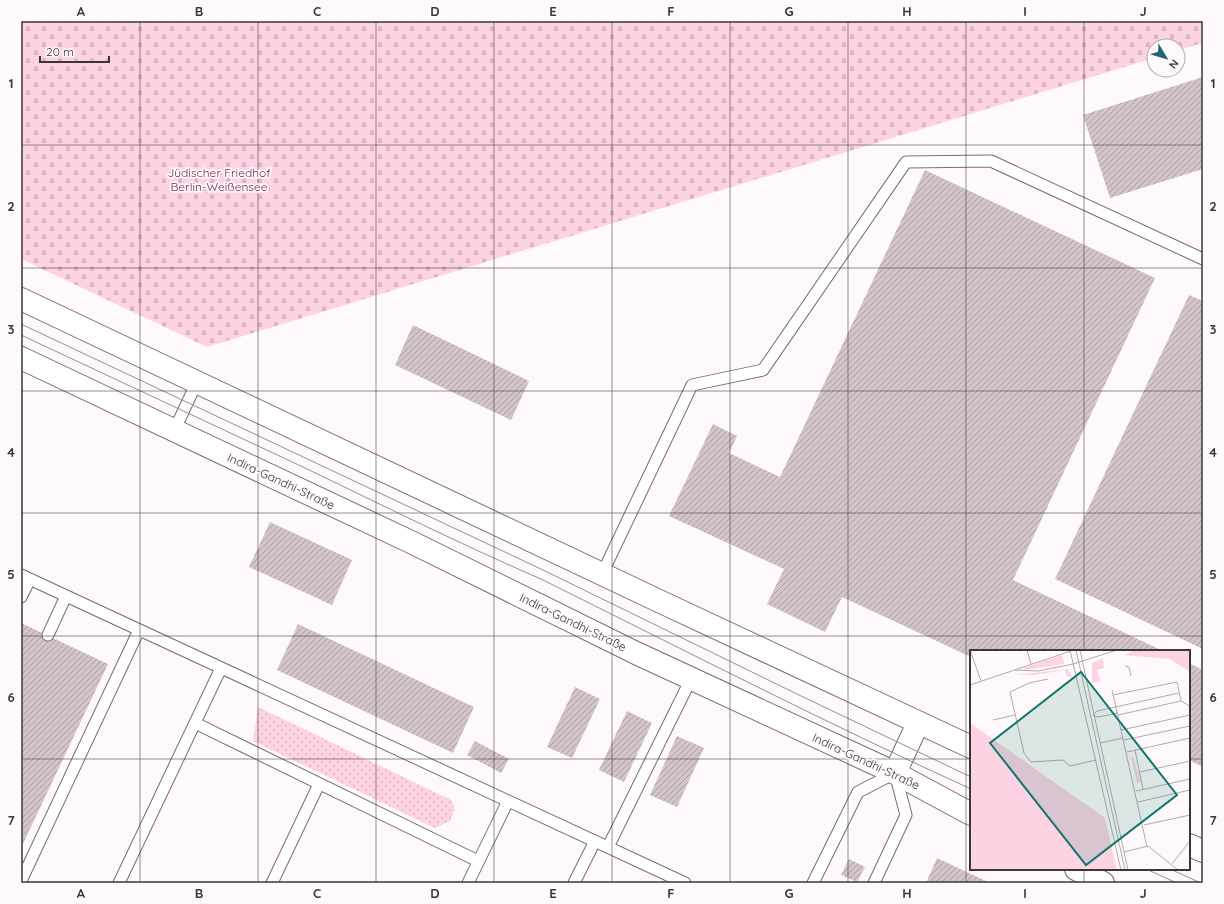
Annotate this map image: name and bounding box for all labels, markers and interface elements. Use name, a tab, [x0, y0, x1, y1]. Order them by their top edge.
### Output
text: A	[77, 3, 86, 19]
text: B	[195, 3, 203, 19]
text: C	[313, 3, 321, 19]
text: D	[430, 3, 440, 19]
text: E	[549, 3, 557, 19]
text: F	[667, 3, 675, 19]
text: G	[784, 3, 794, 19]
text: H	[902, 3, 912, 19]
text: I	[1023, 3, 1027, 19]
text: J	[1139, 3, 1147, 19]
scale bar	[40, 38, 109, 64]
north arrow	[1146, 38, 1186, 78]
text: 20 m	[46, 44, 74, 59]
text: N	[1166, 57, 1182, 72]
text: 1	[8, 75, 14, 91]
text: 1	[1210, 75, 1216, 91]
park label: Jüdischer Friedhof Berlin-Weißensee	[167, 165, 271, 194]
text: 2	[7, 198, 15, 214]
text: 2	[1209, 198, 1217, 214]
text: 3	[8, 321, 15, 337]
text: 3	[1210, 321, 1217, 337]
text: 4	[7, 444, 15, 460]
text: 4	[1209, 444, 1217, 460]
street label: Indira-Gandhi-Straße	[225, 450, 337, 513]
text: 5	[7, 566, 15, 582]
text: 5	[1209, 566, 1217, 582]
street label: Indira-Gandhi-Straße	[517, 590, 629, 654]
inset map	[970, 650, 1190, 870]
text: 6	[7, 689, 15, 705]
text: 6	[1209, 689, 1217, 705]
street label: Indira-Gandhi-Straße	[810, 730, 922, 793]
text: 7	[7, 812, 15, 828]
text: 7	[1209, 812, 1217, 828]
text: A	[77, 885, 86, 901]
text: B	[195, 885, 203, 901]
text: C	[313, 885, 321, 901]
text: D	[430, 885, 440, 901]
text: E	[549, 885, 557, 901]
text: F	[667, 885, 675, 901]
text: G	[784, 885, 794, 901]
text: H	[902, 885, 912, 901]
text: I	[1023, 885, 1027, 901]
text: J	[1139, 885, 1147, 901]

